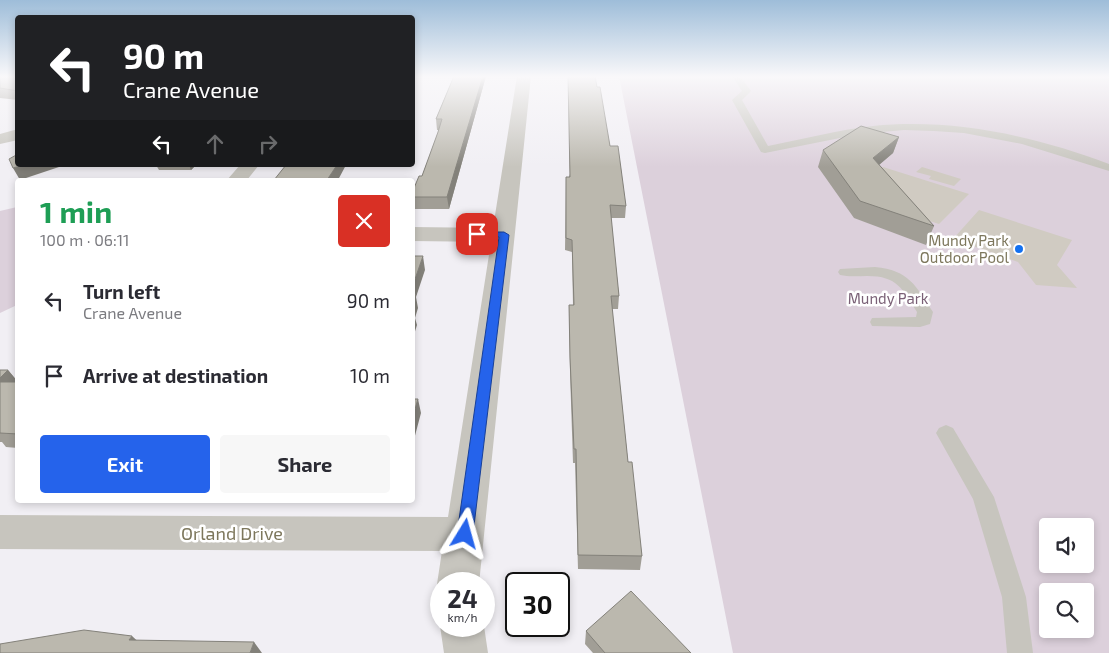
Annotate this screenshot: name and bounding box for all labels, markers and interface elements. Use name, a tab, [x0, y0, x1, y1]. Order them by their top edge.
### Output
text: 90 m	[123, 34, 204, 76]
icon: left	[40, 35, 105, 100]
text: Crane Avenue	[123, 76, 259, 102]
icon: left	[148, 130, 176, 158]
icon: ahead	[201, 130, 229, 158]
icon: right	[254, 130, 282, 158]
text: 1 min	[40, 193, 112, 229]
button: close	[338, 195, 390, 247]
pin	[456, 213, 498, 255]
icon: arrive	[463, 220, 491, 248]
text: 100 m · 06:11	[40, 230, 129, 249]
place label: Mundy Park Outdoor Pool	[920, 231, 1010, 266]
marker: Mundy Park Outdoor Pool	[1013, 243, 1025, 255]
text: Turn left	[83, 280, 160, 303]
icon: left	[40, 287, 68, 315]
text: 90 m	[347, 289, 390, 312]
park label: Mundy Park	[848, 289, 929, 307]
text: Crane Avenue	[83, 303, 182, 322]
icon: arrive	[40, 362, 68, 390]
text: Arrive at destination	[83, 364, 268, 387]
text: 10 m	[350, 364, 390, 387]
button: Exit	[40, 435, 210, 493]
button: Share	[220, 435, 390, 493]
position arrow	[438, 507, 490, 559]
map controls	[1039, 518, 1094, 638]
button: sound	[1039, 518, 1094, 573]
street label: Orland Drive	[181, 522, 283, 544]
speed limit sign: 30	[505, 572, 570, 637]
text: 24	[447, 583, 478, 613]
button: search	[1039, 583, 1094, 638]
text: km/h	[448, 610, 477, 624]

